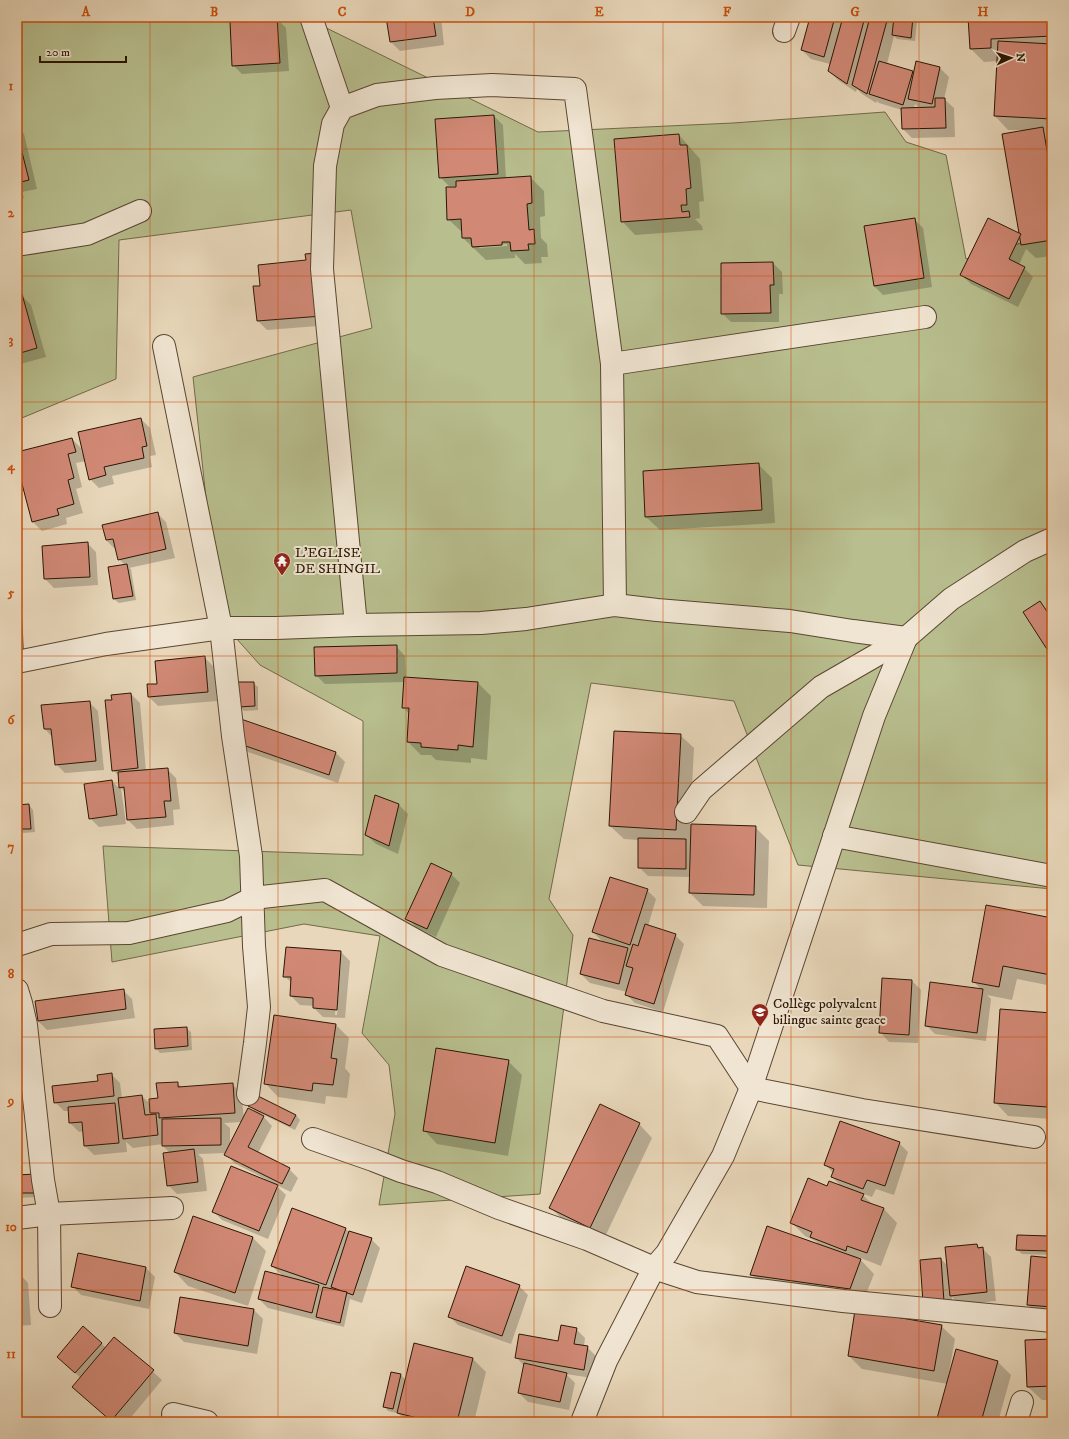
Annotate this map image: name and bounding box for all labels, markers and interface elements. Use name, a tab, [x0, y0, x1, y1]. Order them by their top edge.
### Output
text: A	[81, 4, 91, 20]
text: B	[210, 4, 218, 20]
text: C	[338, 4, 347, 20]
text: D	[465, 4, 475, 20]
text: E	[594, 4, 604, 20]
text: F	[723, 4, 732, 20]
text: G	[850, 4, 860, 20]
text: H	[978, 4, 989, 20]
scale bar	[40, 38, 126, 64]
north arrow	[991, 38, 1031, 78]
text: 20 m	[46, 45, 70, 60]
text: N	[1013, 53, 1027, 62]
text: 1	[9, 78, 14, 94]
text: 2	[8, 205, 15, 221]
text: 3	[9, 332, 14, 348]
text: 4	[6, 458, 15, 475]
place label: L'EGLISE DE SHINGIL	[295, 544, 380, 578]
temple icon: L'EGLISE DE SHINGIL	[272, 551, 292, 576]
text: 5	[7, 585, 15, 601]
text: 6	[8, 712, 16, 728]
text: 7	[8, 839, 15, 855]
text: 8	[8, 966, 15, 982]
place label: Collège polyvalent bilingue sainte geace	[773, 995, 886, 1029]
school or university icon: Collège polyvalent bilingue sainte geace	[750, 1002, 770, 1027]
text: 9	[7, 1093, 14, 1109]
text: 10	[5, 1219, 17, 1235]
text: 11	[6, 1346, 16, 1362]

